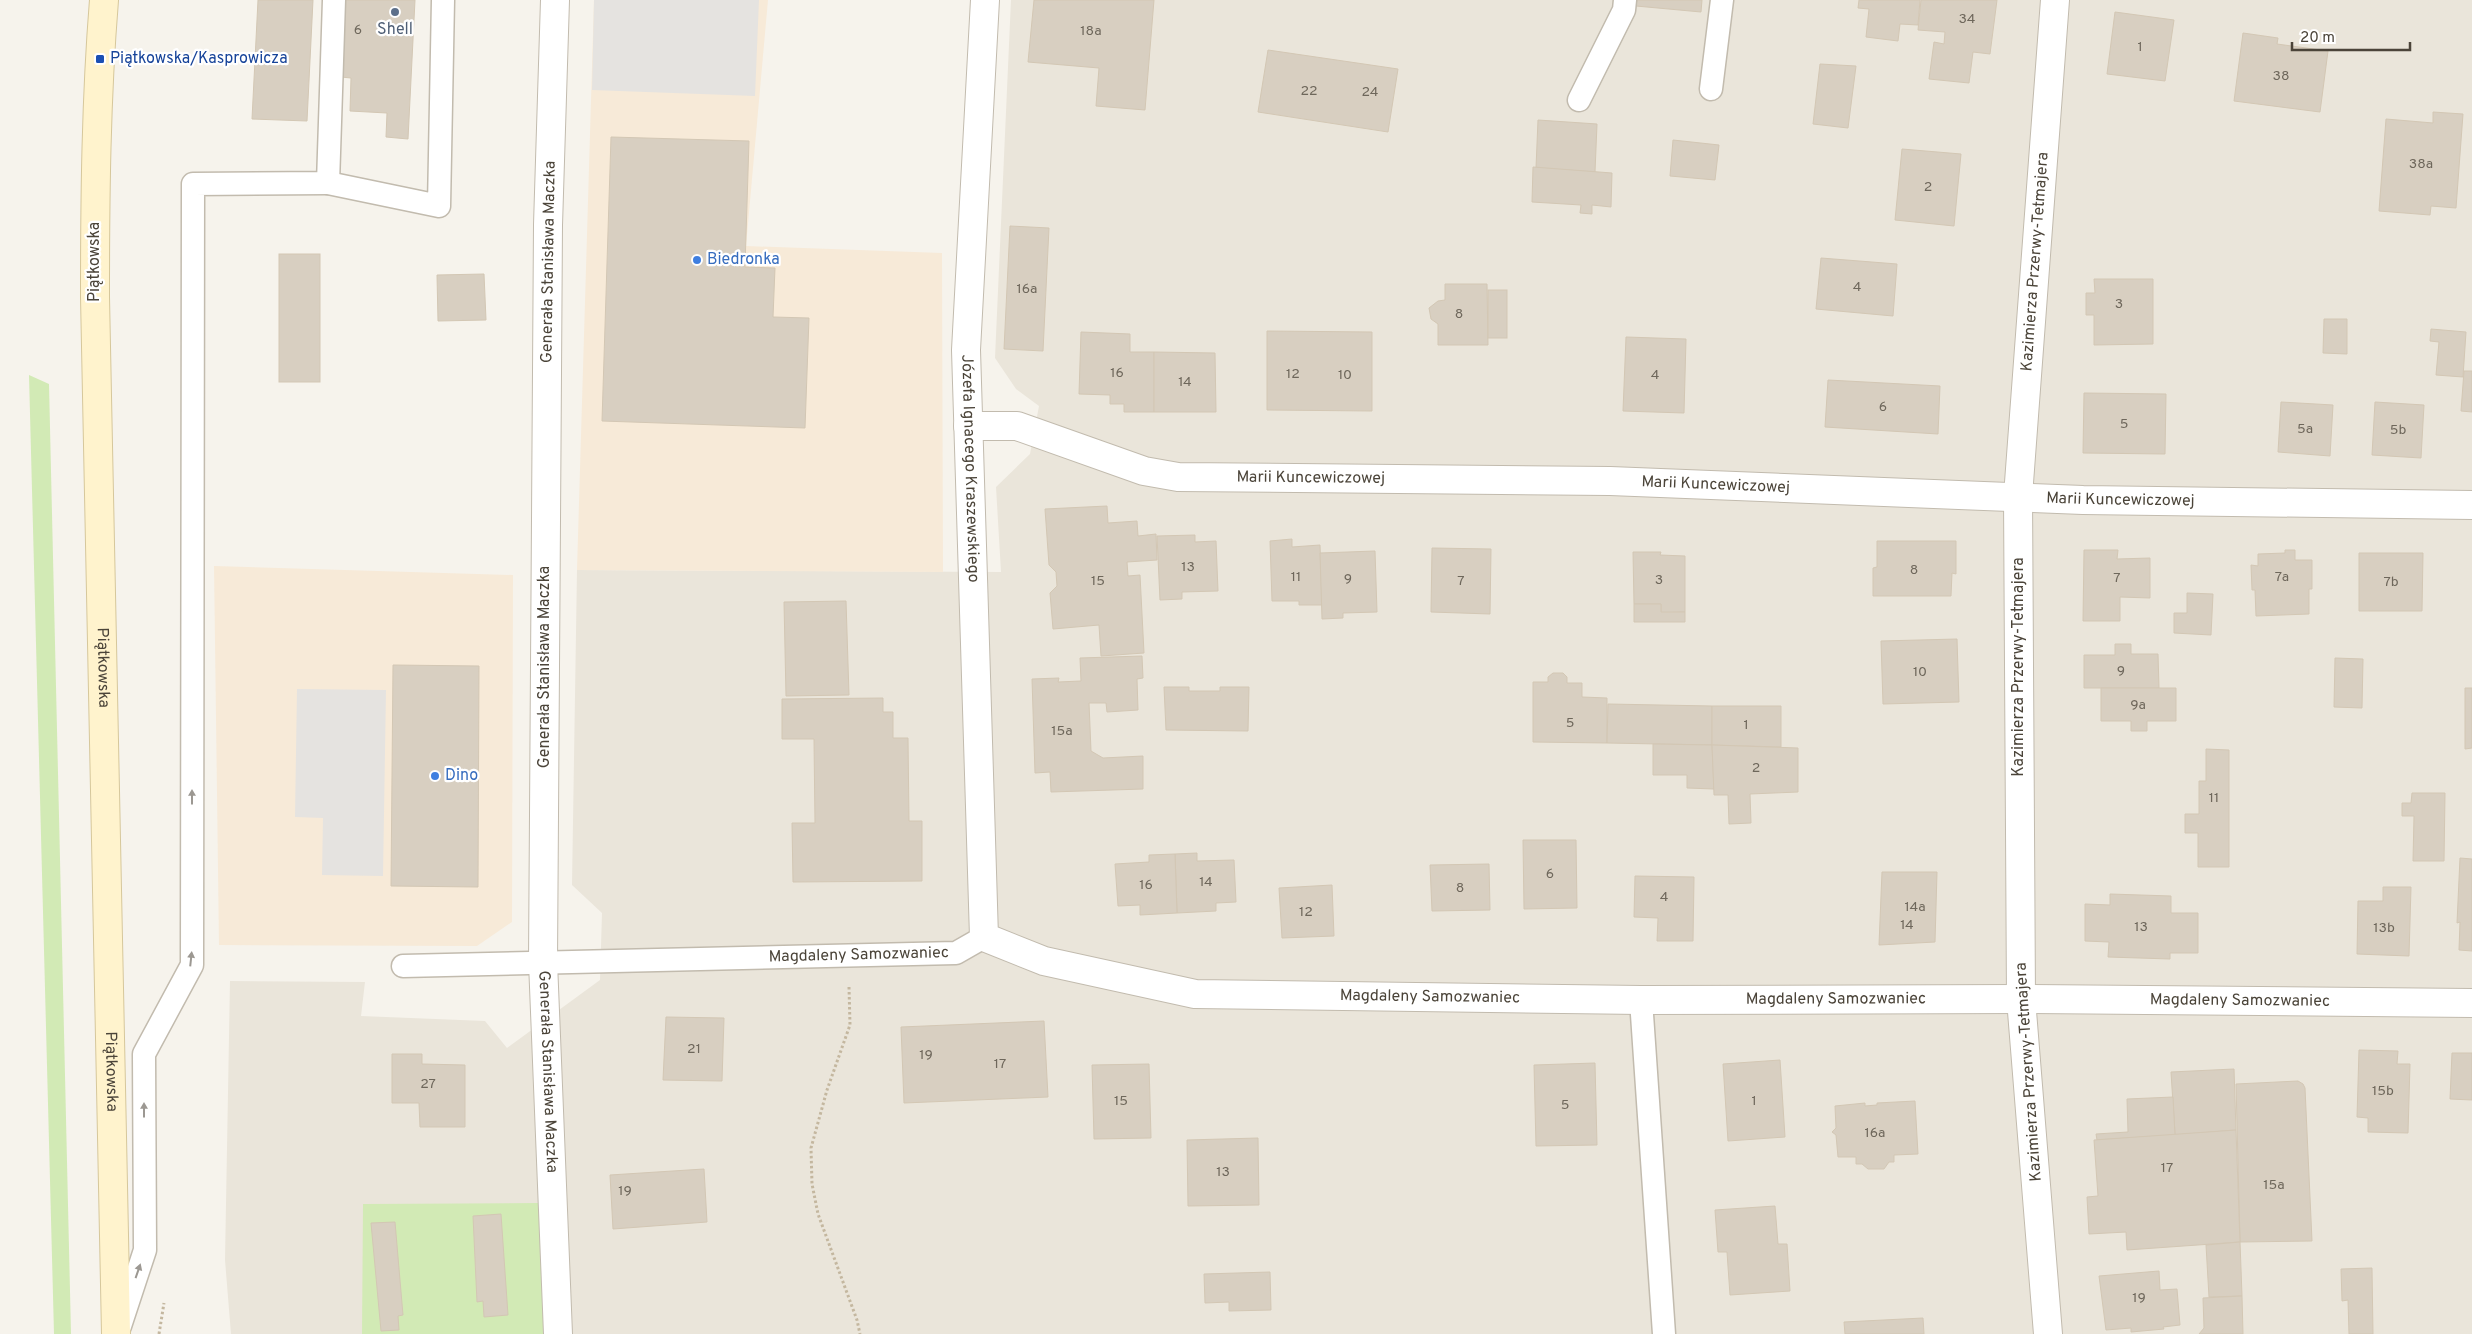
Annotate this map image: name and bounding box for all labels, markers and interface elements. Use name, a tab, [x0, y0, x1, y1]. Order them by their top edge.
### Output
marker: Shell	[389, 6, 401, 18]
house number: 34	[1958, 11, 1976, 28]
place label: Shell	[377, 20, 413, 40]
scale bar	[2292, 20, 2410, 52]
house number: 6	[354, 22, 362, 39]
house number: 18a	[1080, 23, 1102, 40]
text: 20 m	[2300, 29, 2335, 48]
house number: 1	[2137, 39, 2143, 56]
place label: Piątkowska/Kasprowicza	[110, 49, 288, 69]
marker: Piątkowska/Kasprowicza	[94, 53, 106, 65]
house number: 38	[2273, 68, 2289, 85]
house number: 22	[1300, 83, 1318, 100]
house number: 24	[1361, 84, 1379, 101]
street label: Kazimierza Przerwy-Tetmajera	[2017, 151, 2054, 372]
house number: 38a	[2409, 156, 2433, 173]
street label: Generała Stanisława Maczka	[537, 161, 561, 363]
house number: 2	[1924, 179, 1932, 196]
street label: Piątkowska	[85, 222, 105, 302]
place label: Biedronka	[707, 250, 780, 270]
marker: Biedronka	[691, 254, 703, 266]
house number: 4	[1853, 279, 1861, 296]
house number: 16a	[1017, 281, 1037, 298]
house number: 3	[2115, 296, 2123, 313]
house number: 8	[1455, 306, 1463, 323]
street label: Józefa Ignacego Kraszewskiego	[956, 354, 983, 583]
house number: 16	[1110, 365, 1124, 382]
house number: 12	[1286, 366, 1300, 383]
house number: 10	[1338, 367, 1352, 384]
house number: 4	[1651, 367, 1659, 384]
house number: 14	[1178, 374, 1192, 391]
house number: 6	[1879, 399, 1887, 416]
house number: 5	[2120, 416, 2128, 433]
house number: 5a	[2297, 421, 2313, 438]
house number: 5b	[2390, 422, 2406, 439]
street label: Marii Kuncewiczowej	[1236, 468, 1385, 489]
street label: Marii Kuncewiczowej	[1641, 472, 1790, 498]
street label: Marii Kuncewiczowej	[2046, 489, 2195, 511]
street label: Kazimierza Przerwy-Tetmajera	[2009, 557, 2029, 777]
house number: 13	[1181, 559, 1195, 576]
house number: 8	[1910, 562, 1918, 579]
street label: Generała Stanisława Maczka	[535, 566, 555, 768]
house number: 11	[1291, 569, 1301, 586]
house number: 7a	[2275, 569, 2289, 586]
house number: 7	[2113, 570, 2121, 587]
house number: 9	[1344, 571, 1352, 588]
house number: 3	[1655, 572, 1663, 589]
house number: 15	[1091, 573, 1105, 590]
house number: 7	[1457, 573, 1465, 590]
house number: 7b	[2383, 574, 2399, 591]
street label: Piątkowska	[92, 627, 113, 708]
house number: 9	[2117, 663, 2125, 680]
house number: 10	[1913, 664, 1927, 681]
house number: 9a	[2130, 697, 2146, 714]
house number: 5	[1566, 715, 1574, 732]
house number: 1	[1743, 717, 1749, 734]
house number: 15a	[1051, 723, 1073, 740]
house number: 2	[1752, 760, 1760, 777]
place label: Dino	[445, 766, 478, 786]
marker: Dino	[429, 770, 441, 782]
one-way arrow	[188, 789, 196, 805]
house number: 11	[2209, 790, 2219, 807]
house number: 6	[1546, 866, 1554, 883]
house number: 14	[1199, 874, 1213, 891]
house number: 16	[1139, 877, 1153, 894]
house number: 8	[1456, 880, 1464, 897]
house number: 4	[1660, 889, 1668, 906]
house number: 14a	[1905, 899, 1926, 916]
house number: 12	[1299, 904, 1313, 921]
house number: 14	[1900, 917, 1914, 934]
house number: 13	[2134, 919, 2148, 936]
house number: 13b	[2373, 920, 2395, 937]
street label: Magdaleny Samozwaniec	[769, 943, 949, 967]
one-way arrow	[187, 951, 195, 967]
street label: Kazimierza Przerwy-Tetmajera	[2011, 962, 2047, 1182]
street label: Generała Stanisława Maczka	[533, 970, 561, 1173]
street label: Magdaleny Samozwaniec	[1340, 986, 1520, 1008]
street label: Magdaleny Samozwaniec	[1746, 989, 1926, 1010]
street label: Magdaleny Samozwaniec	[2150, 990, 2330, 1012]
street label: Piątkowska	[100, 1031, 121, 1112]
house number: 21	[687, 1041, 701, 1058]
house number: 19	[919, 1047, 933, 1064]
house number: 17	[994, 1056, 1006, 1073]
house number: 27	[420, 1076, 436, 1093]
house number: 15b	[2372, 1083, 2394, 1100]
house number: 15	[1114, 1093, 1128, 1110]
house number: 1	[1751, 1093, 1757, 1110]
house number: 5	[1561, 1097, 1569, 1114]
one-way arrow	[140, 1102, 148, 1118]
house number: 16a	[1865, 1125, 1885, 1142]
house number: 17	[2161, 1160, 2173, 1177]
house number: 13	[1216, 1164, 1230, 1181]
house number: 15a	[2263, 1177, 2285, 1194]
house number: 19	[618, 1183, 632, 1200]
one-way arrow	[134, 1263, 142, 1278]
house number: 19	[2132, 1290, 2146, 1307]

